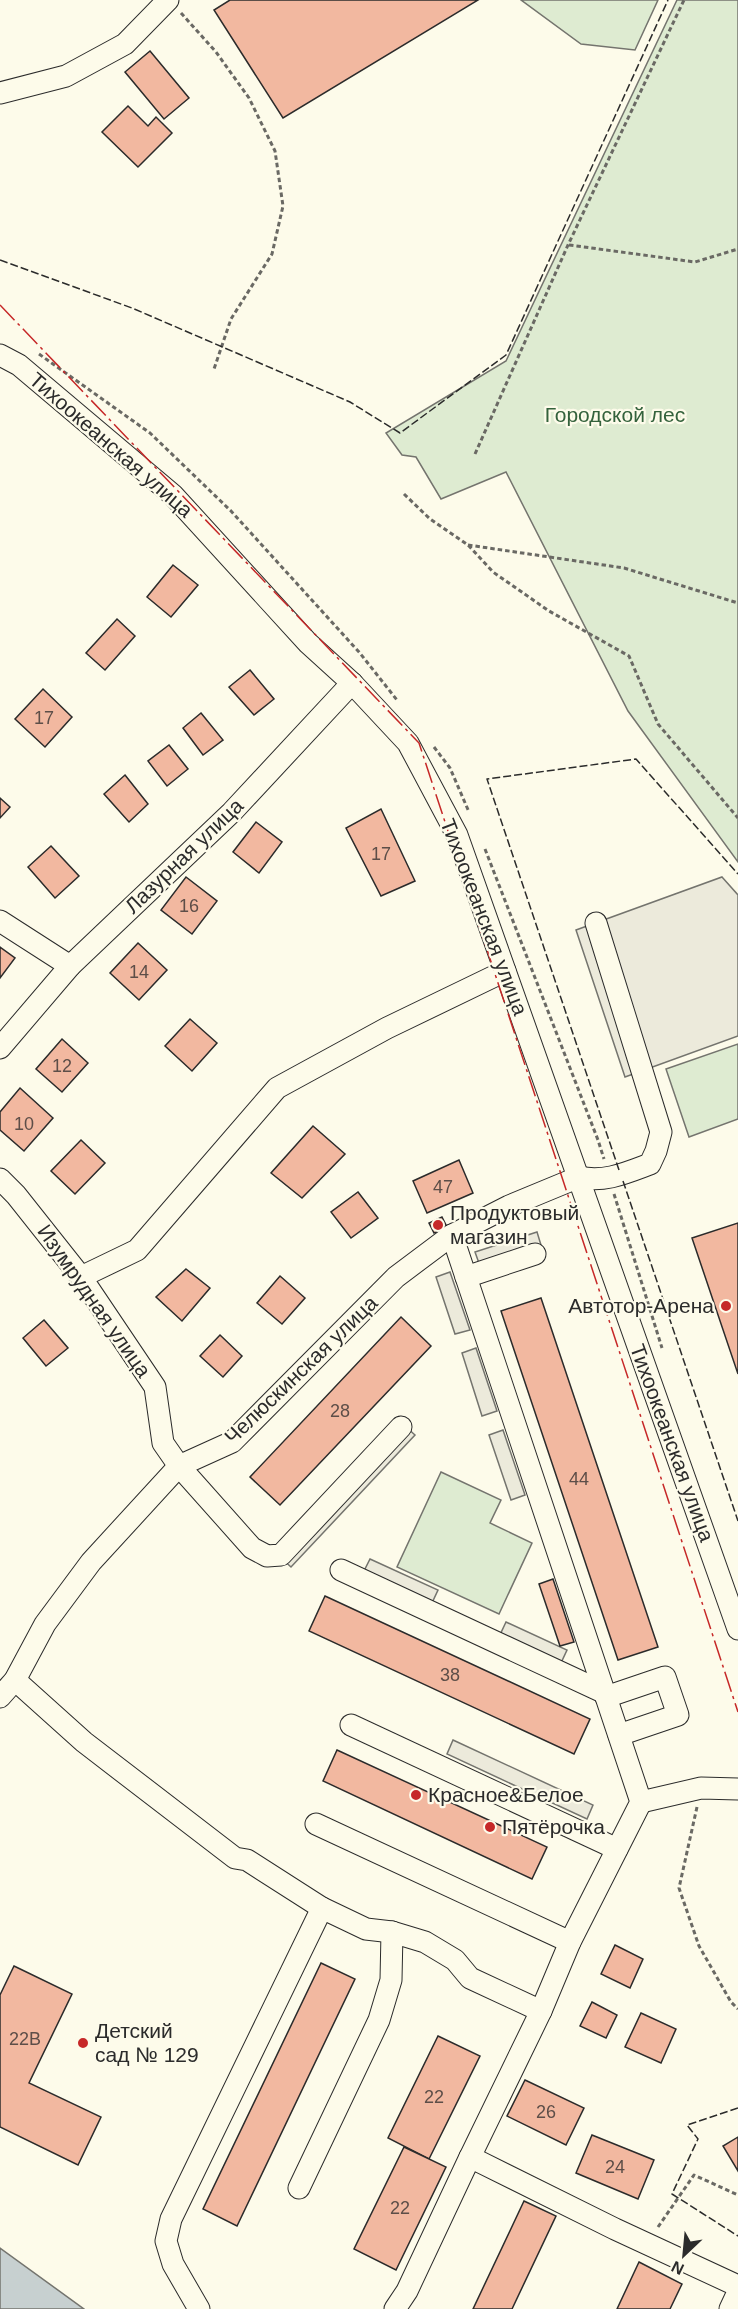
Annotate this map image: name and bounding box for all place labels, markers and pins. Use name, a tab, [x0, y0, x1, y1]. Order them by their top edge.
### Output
place label: Продуктовый магазин	[450, 1201, 579, 1248]
marker: Продуктовый магазин	[431, 1218, 445, 1232]
place label: Автотор-Арена	[568, 1294, 714, 1317]
marker: Автотор-Арена	[719, 1299, 733, 1313]
place label: Красное&Белое	[428, 1783, 584, 1806]
marker: Красное&Белое	[409, 1788, 423, 1802]
place label: Пятёрочка	[502, 1815, 605, 1838]
marker: Пятёрочка	[483, 1820, 497, 1834]
place label: Детский сад № 129	[95, 2019, 199, 2066]
marker: Детский сад № 129	[76, 2036, 90, 2050]

